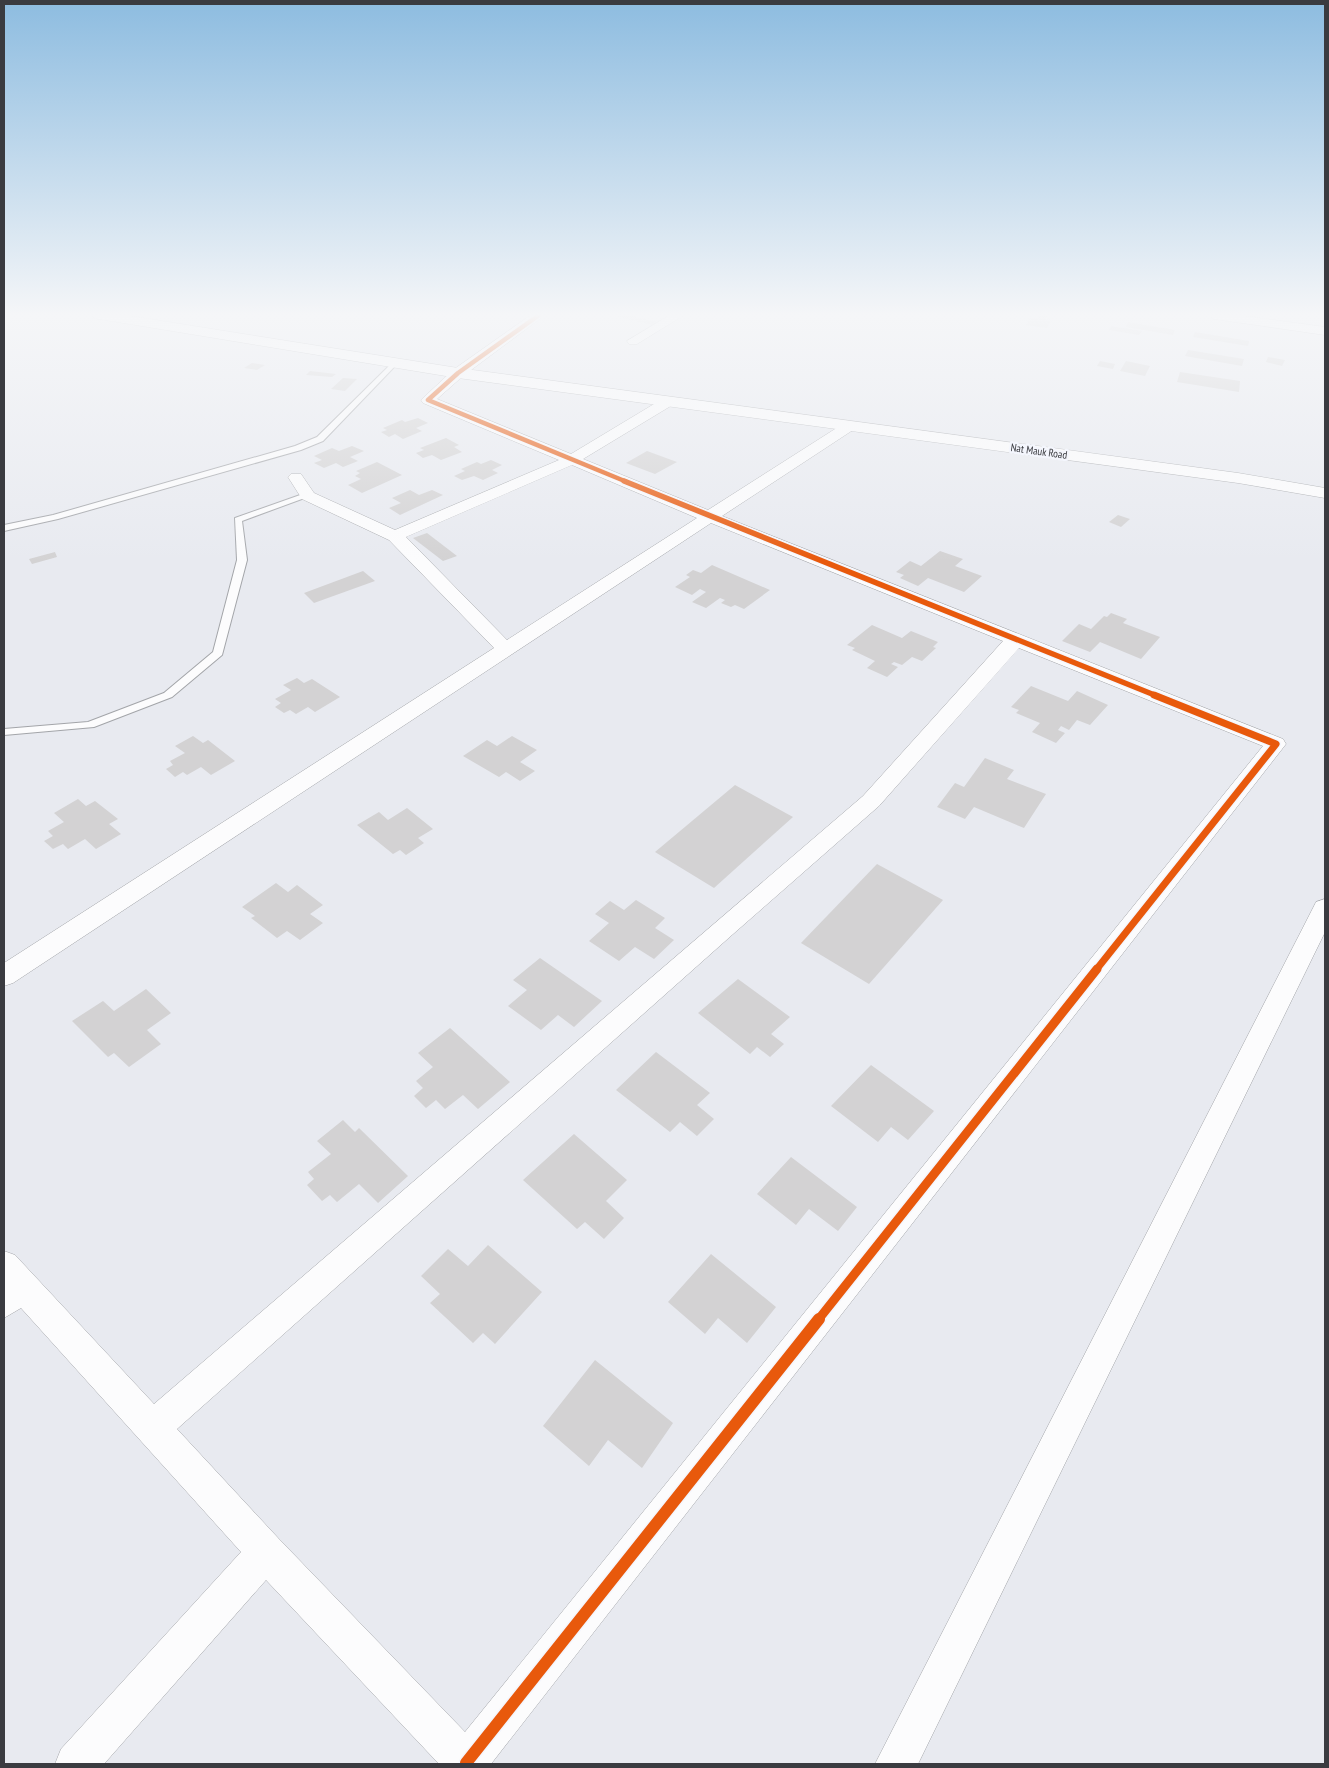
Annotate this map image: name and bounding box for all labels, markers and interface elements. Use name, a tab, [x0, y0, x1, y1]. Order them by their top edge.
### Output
street label: Nat Mauk Road	[1010, 440, 1068, 462]

